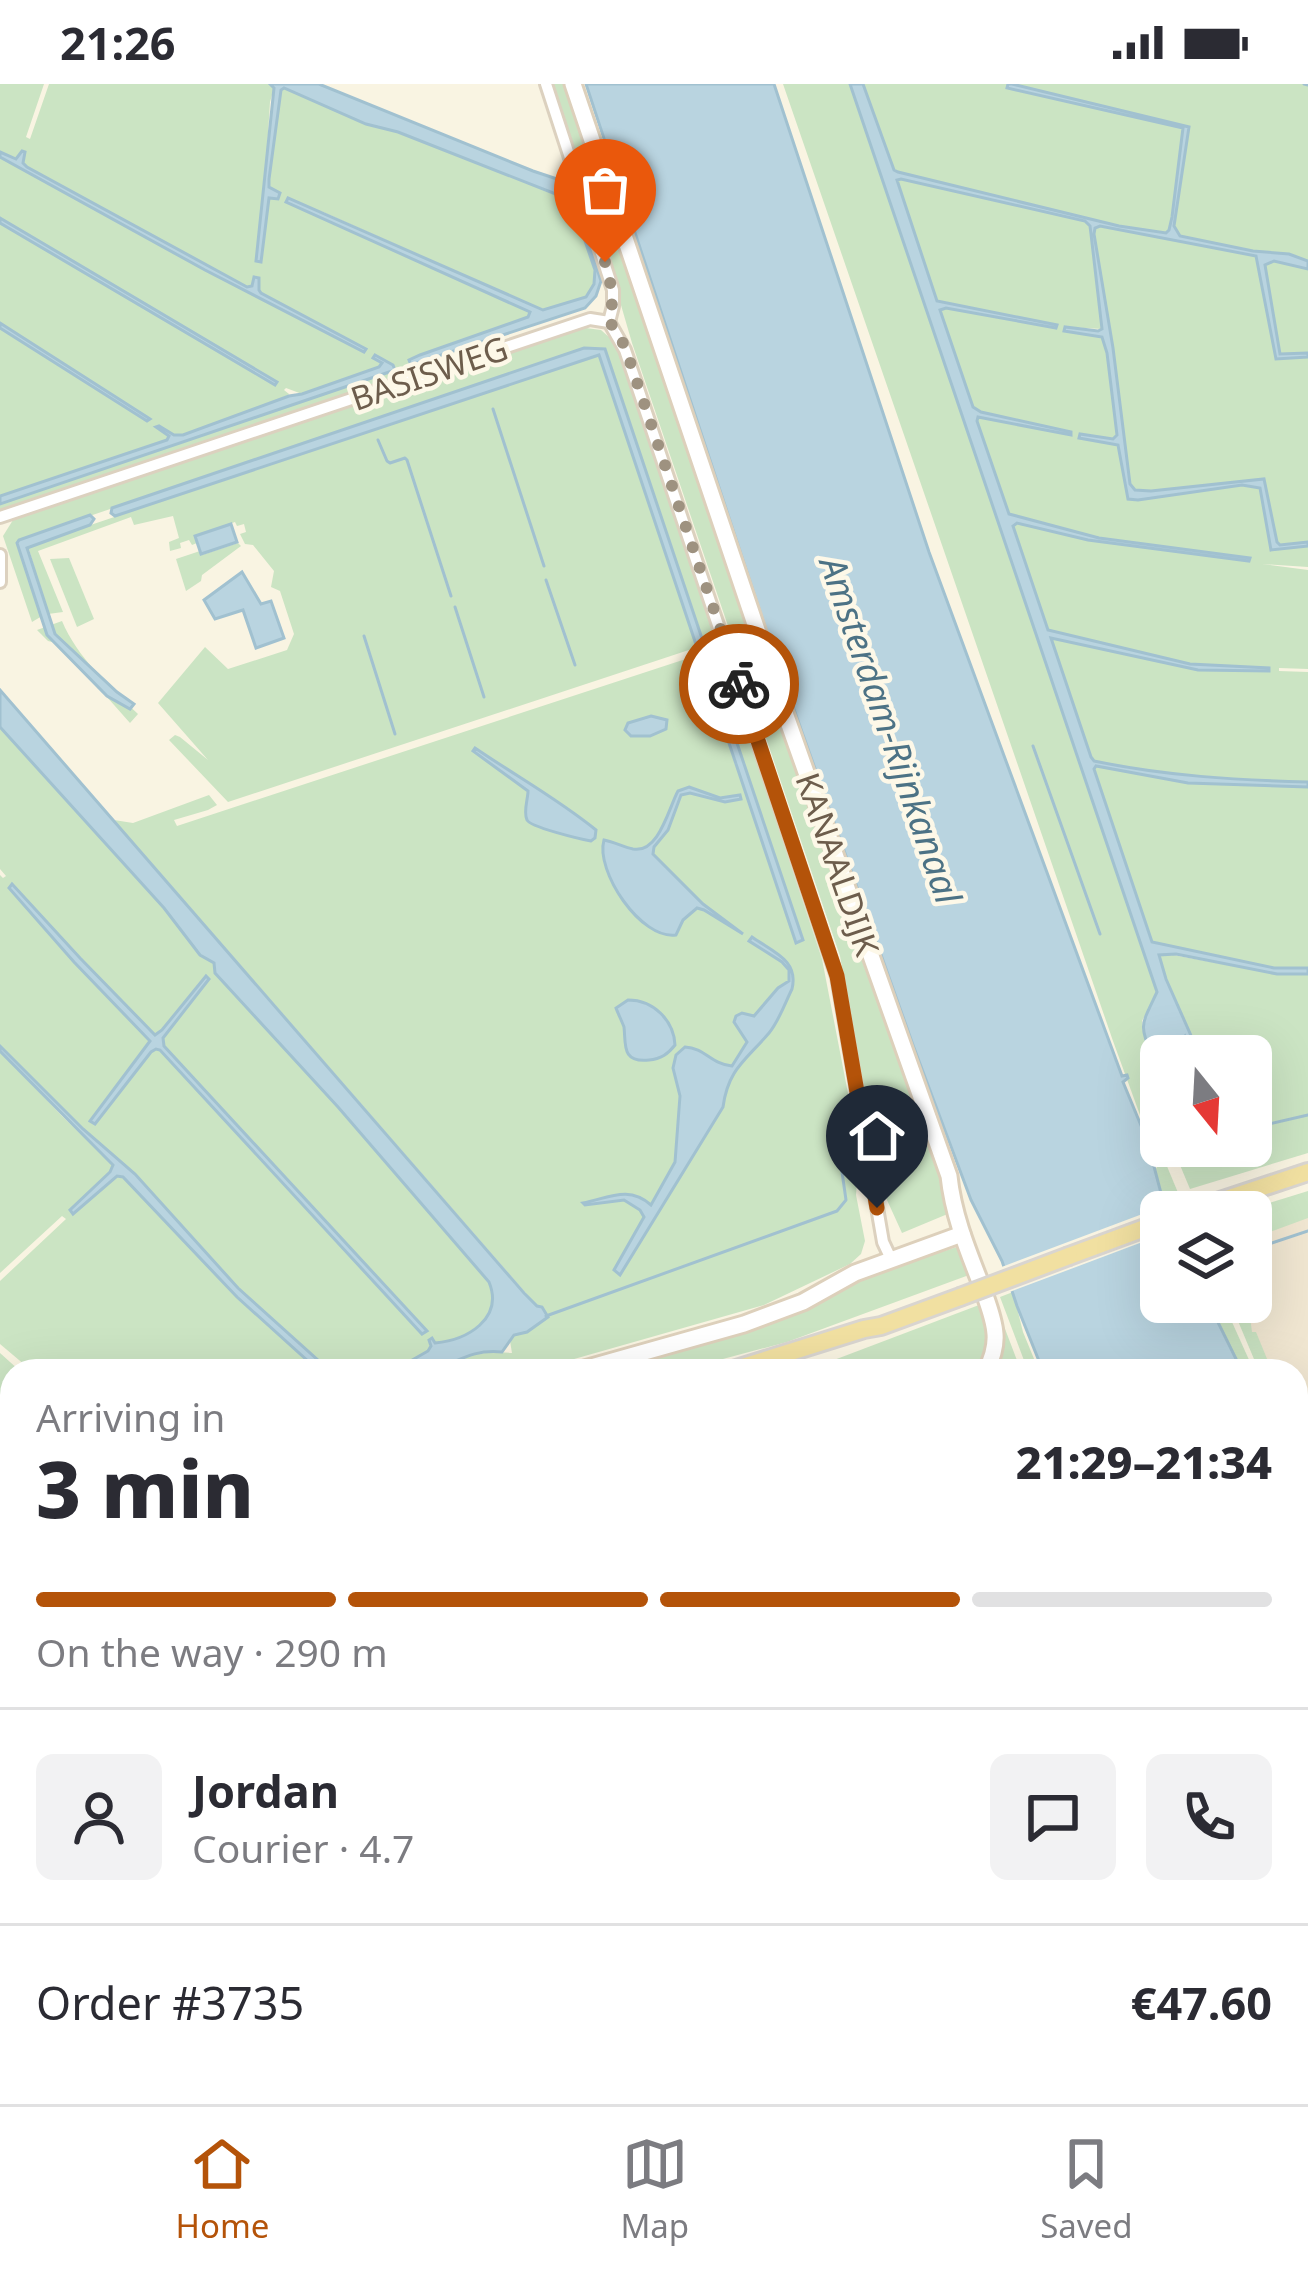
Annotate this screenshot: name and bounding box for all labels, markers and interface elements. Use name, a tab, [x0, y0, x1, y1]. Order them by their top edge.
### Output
text: 21:26	[60, 12, 176, 73]
pin	[554, 139, 656, 262]
icon: bag	[572, 157, 638, 223]
street label: BASISWEG	[345, 325, 513, 421]
water label: Amsterdam-Rijnkanaal	[808, 547, 974, 911]
courier	[679, 624, 799, 744]
icon: bike	[706, 651, 772, 717]
street label: KANAALDIJK	[786, 766, 891, 962]
north arrow	[1140, 1035, 1272, 1167]
map controls	[1140, 1035, 1272, 1323]
pin	[826, 1085, 928, 1208]
icon: home	[844, 1103, 910, 1169]
button: layers	[1140, 1191, 1272, 1323]
text: Arriving in	[36, 1390, 225, 1443]
text: 21:29–21:34	[1016, 1431, 1272, 1492]
text: 3 min	[36, 1435, 254, 1541]
text: On the way · 290 m	[36, 1625, 388, 1678]
button: person	[36, 1754, 162, 1880]
button: chat	[990, 1754, 1116, 1880]
button: phone	[1146, 1754, 1272, 1880]
text: Jordan	[192, 1760, 339, 1821]
text: Courier · 4.7	[192, 1821, 414, 1874]
text: Order #3735	[36, 1972, 304, 2033]
text: €47.60	[1131, 1972, 1272, 2033]
tab: Home	[176, 2131, 269, 2248]
tab: Map	[620, 2131, 689, 2248]
tab: Saved	[1040, 2131, 1132, 2248]

